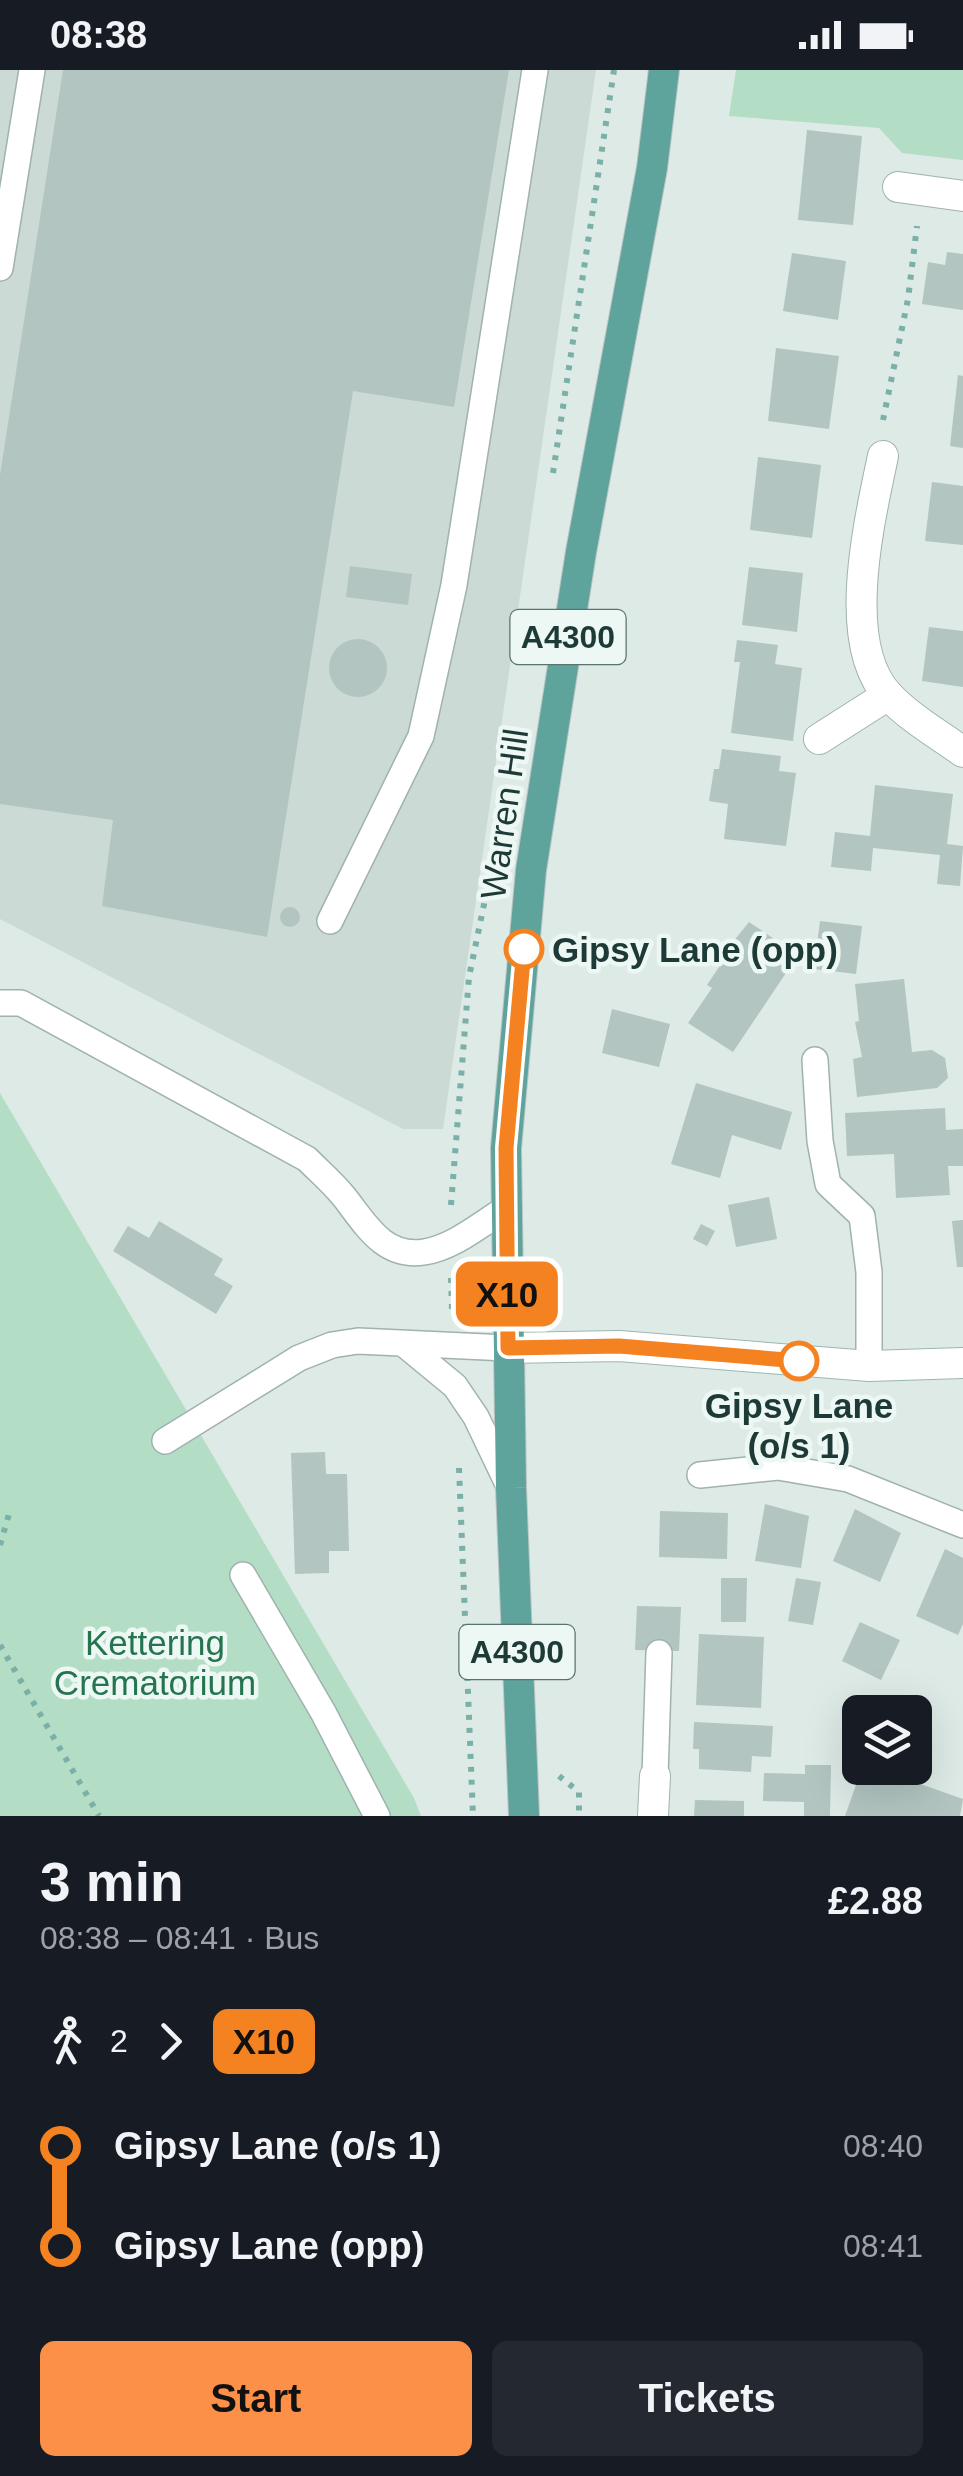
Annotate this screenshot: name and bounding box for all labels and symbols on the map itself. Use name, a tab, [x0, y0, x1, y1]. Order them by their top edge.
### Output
road number: A4300	[510, 610, 626, 664]
street label: Warren Hill	[473, 726, 535, 902]
marker: Gipsy Lane (opp)	[505, 930, 543, 968]
place label: Gipsy Lane (opp)	[552, 930, 838, 969]
line badge: X10	[450, 1262, 564, 1326]
marker: Gipsy Lane (o/s 1)	[780, 1342, 818, 1380]
place label: Gipsy Lane (o/s 1)	[705, 1386, 893, 1465]
park label: Kettering Crematorium	[54, 1623, 256, 1702]
road number: A4300	[460, 1625, 574, 1679]

